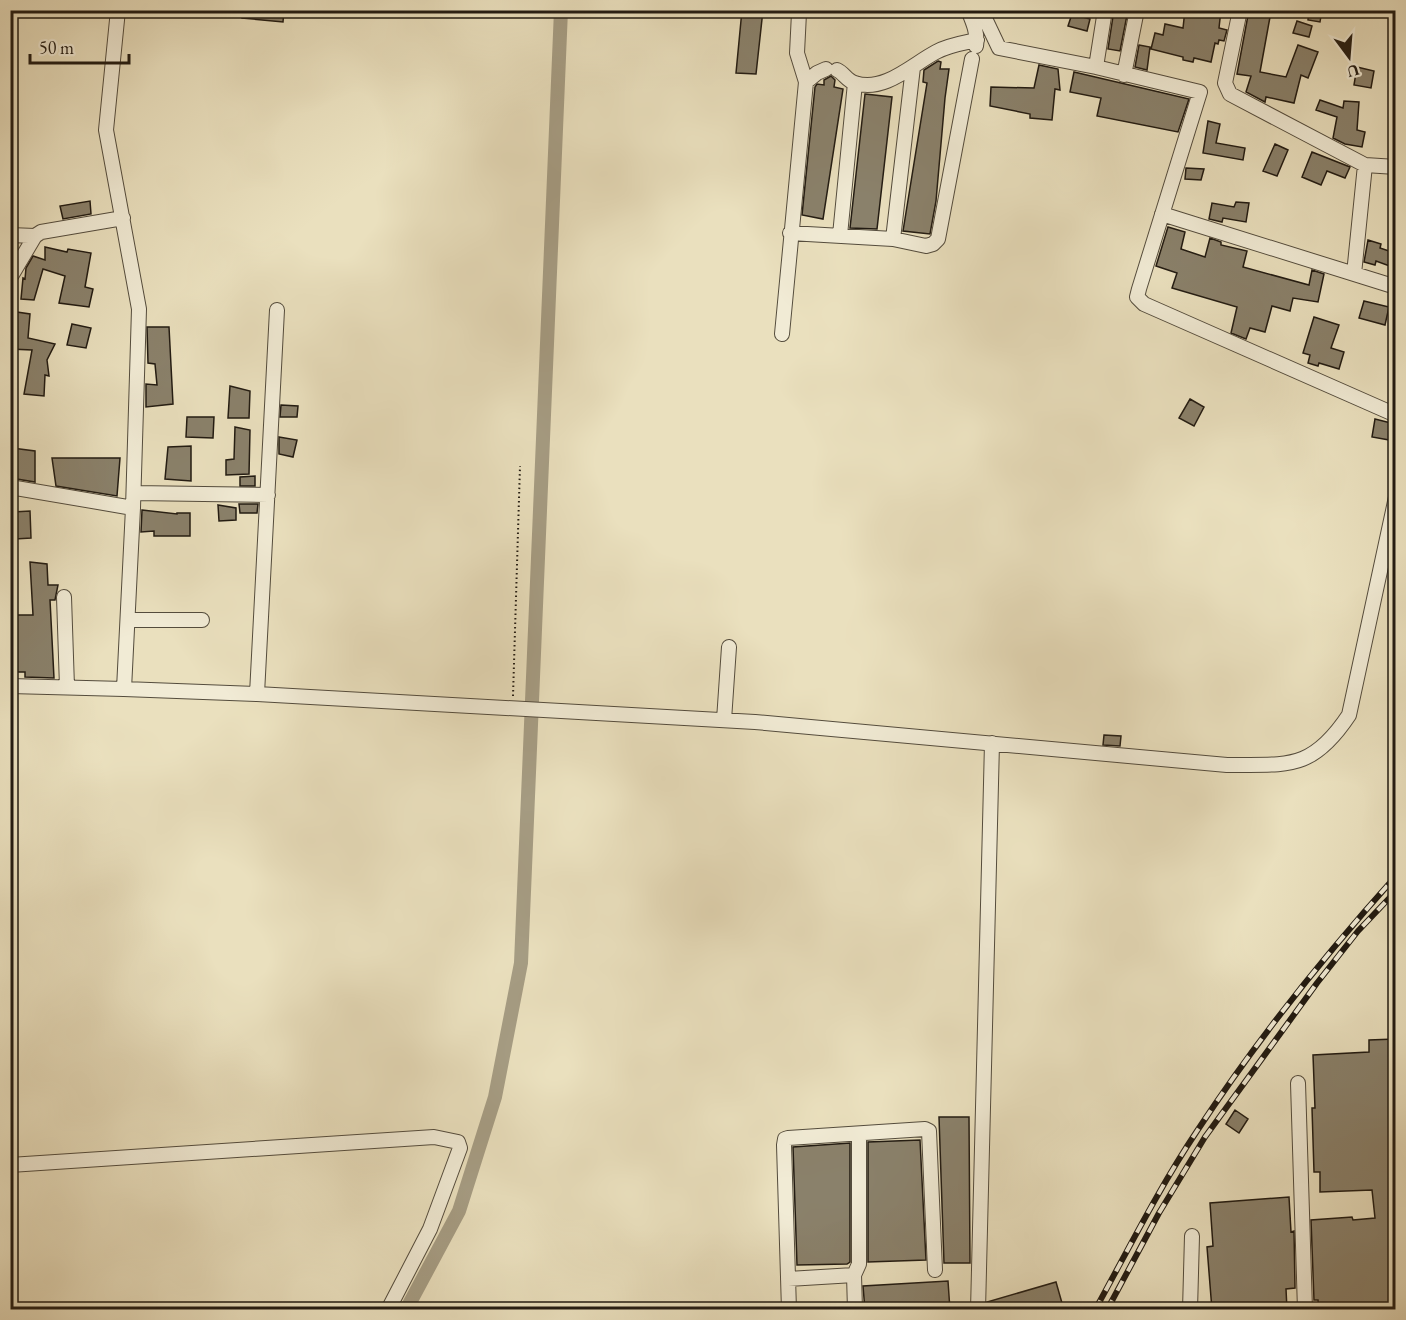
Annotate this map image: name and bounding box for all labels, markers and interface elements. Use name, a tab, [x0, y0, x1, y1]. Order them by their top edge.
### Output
scale bar	[30, 27, 129, 65]
north arrow	[1319, 27, 1379, 87]
text: 50 m	[39, 36, 74, 59]
text: U	[1344, 59, 1362, 83]

